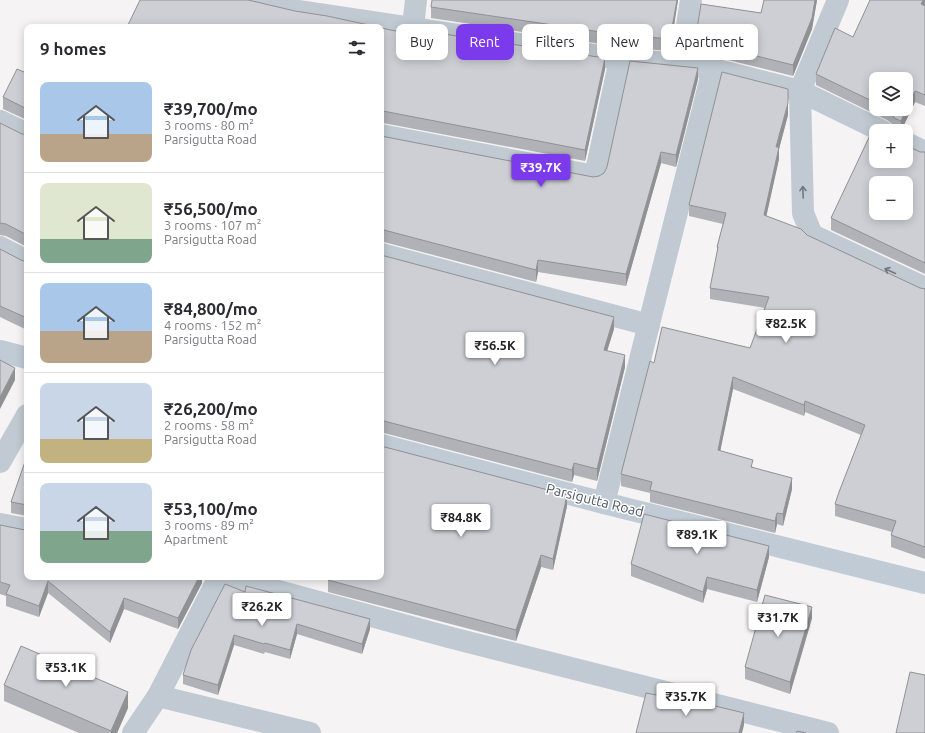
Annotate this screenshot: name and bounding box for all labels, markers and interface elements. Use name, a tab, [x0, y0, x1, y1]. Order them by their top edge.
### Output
chip: Buy	[396, 24, 448, 60]
chip: Rent	[456, 24, 514, 60]
chip: Filters	[522, 24, 589, 60]
chip: New	[597, 24, 653, 60]
chip: Apartment	[661, 24, 758, 60]
icon: filters	[346, 37, 368, 59]
text: 9 homes	[40, 39, 106, 58]
map controls	[869, 72, 913, 220]
button: layers	[869, 72, 913, 116]
icon: home	[72, 98, 120, 146]
text: ₹39,700/mo	[164, 99, 258, 118]
text: 3 rooms · 80 m²	[164, 118, 254, 132]
button: +	[869, 124, 913, 168]
text: Parsigutta Road	[164, 132, 257, 146]
pin: ₹39.7K	[508, 154, 574, 188]
text: ₹39.7K	[520, 160, 562, 174]
button: −	[869, 176, 913, 220]
one-way arrow	[799, 186, 807, 199]
icon: home	[72, 199, 120, 247]
text: ₹56,500/mo	[164, 199, 258, 218]
text: 3 rooms · 107 m²	[164, 218, 261, 232]
text: Parsigutta Road	[164, 232, 257, 246]
one-way arrow	[884, 267, 896, 274]
icon: home	[72, 299, 120, 347]
text: ₹84,800/mo	[164, 299, 258, 318]
pin: ₹82.5K	[753, 310, 819, 344]
text: ₹82.5K	[765, 316, 807, 330]
text: 4 rooms · 152 m²	[164, 318, 261, 332]
text: Parsigutta Road	[164, 332, 257, 346]
pin: ₹56.5K	[462, 332, 528, 366]
text: ₹56.5K	[474, 338, 516, 352]
icon: home	[72, 399, 120, 447]
text: ₹26,200/mo	[164, 399, 258, 418]
text: 2 rooms · 58 m²	[164, 418, 254, 432]
text: Parsigutta Road	[164, 432, 257, 446]
street label: Parsigutta Road	[545, 480, 645, 520]
icon: home	[72, 499, 120, 547]
text: ₹53,100/mo	[164, 499, 258, 518]
pin: ₹84.8K	[428, 504, 494, 538]
text: ₹84.8K	[440, 510, 482, 524]
text: 3 rooms · 89 m²	[164, 518, 254, 532]
pin: ₹89.1K	[664, 521, 730, 555]
text: ₹89.1K	[676, 527, 718, 541]
text: Apartment	[164, 532, 228, 546]
pin: ₹26.2K	[229, 593, 295, 627]
text: ₹26.2K	[241, 599, 283, 613]
pin: ₹31.7K	[745, 604, 811, 638]
text: ₹31.7K	[757, 610, 799, 624]
pin: ₹53.1K	[33, 654, 99, 688]
text: ₹53.1K	[45, 660, 87, 674]
pin: ₹35.7K	[653, 683, 719, 717]
text: ₹35.7K	[665, 689, 707, 703]

